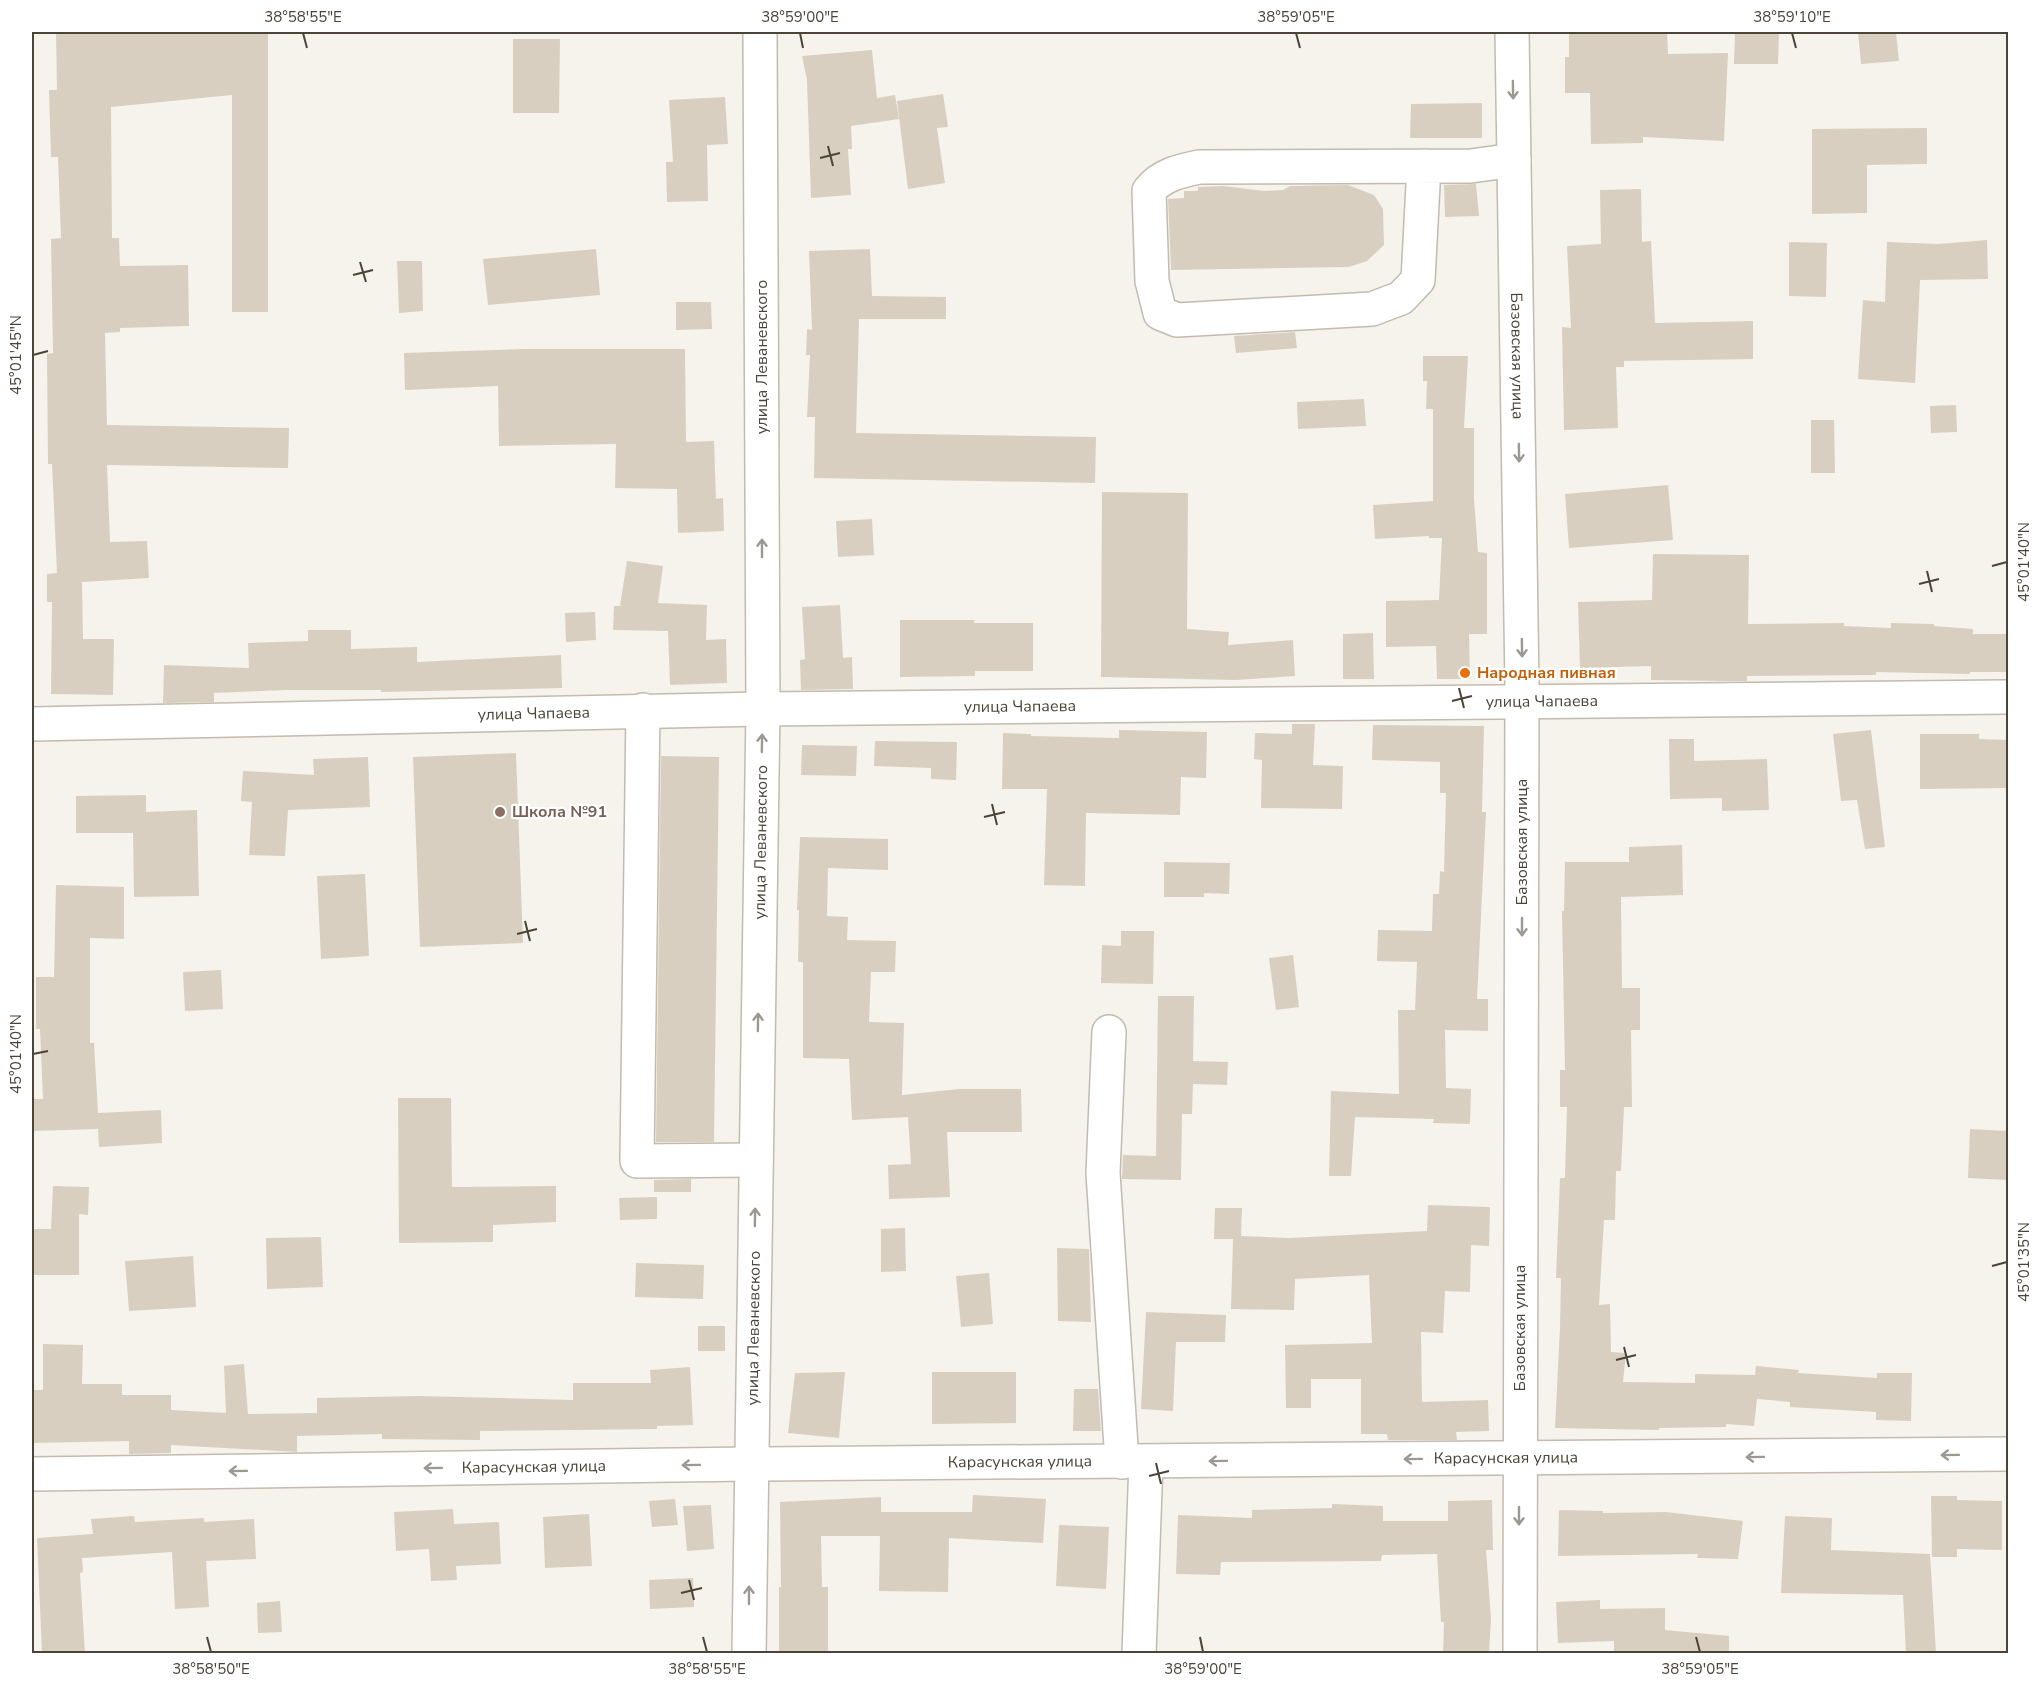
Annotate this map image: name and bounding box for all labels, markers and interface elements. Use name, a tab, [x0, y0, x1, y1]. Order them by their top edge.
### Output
text: 38°58'55"E	[264, 7, 342, 27]
text: 38°59'00"E	[761, 7, 839, 27]
text: 38°59'05"E	[1257, 7, 1335, 27]
text: 38°59'10"E	[1753, 7, 1831, 27]
one-way arrow	[1507, 79, 1519, 99]
street label: улица Леваневского	[751, 280, 773, 434]
street label: Базовская улица	[1505, 292, 1529, 420]
text: 45°01'45"N	[6, 315, 26, 395]
one-way arrow	[1513, 442, 1525, 462]
text: 45°01'40"N	[2014, 522, 2034, 602]
one-way arrow	[756, 538, 768, 558]
one-way arrow	[1516, 637, 1528, 657]
place label: Народная пивная	[1477, 662, 1616, 684]
marker: Народная пивная	[1458, 666, 1472, 680]
street label: улица Чапаева	[1486, 690, 1598, 713]
street label: улица Чапаева	[964, 695, 1076, 718]
street label: улица Чапаева	[478, 702, 590, 726]
one-way arrow	[756, 733, 768, 753]
street label: улица Леваневского	[749, 765, 773, 920]
street label: Базовская улица	[1511, 779, 1533, 905]
place label: Школа №91	[512, 801, 607, 823]
marker: Школа №91	[493, 805, 507, 819]
one-way arrow	[1516, 916, 1527, 936]
one-way arrow	[752, 1012, 764, 1032]
text: 45°01'40"N	[6, 1014, 26, 1094]
one-way arrow	[749, 1207, 760, 1227]
text: 45°01'35"N	[2014, 1222, 2034, 1302]
street label: улица Леваневского	[742, 1251, 766, 1406]
street label: Базовская улица	[1509, 1265, 1531, 1391]
street label: Карасунская улица	[1434, 1446, 1578, 1470]
one-way arrow	[1941, 1449, 1961, 1461]
street label: Карасунская улица	[948, 1450, 1092, 1473]
one-way arrow	[1746, 1451, 1766, 1462]
one-way arrow	[1404, 1454, 1424, 1465]
street label: Карасунская улица	[462, 1455, 606, 1479]
one-way arrow	[1209, 1456, 1229, 1467]
one-way arrow	[682, 1459, 702, 1471]
one-way arrow	[424, 1462, 444, 1474]
one-way arrow	[229, 1465, 249, 1477]
one-way arrow	[1513, 1506, 1525, 1526]
one-way arrow	[743, 1586, 755, 1606]
text: 38°58'50"E	[172, 1659, 250, 1679]
text: 38°58'55"E	[668, 1659, 746, 1679]
text: 38°59'00"E	[1164, 1659, 1242, 1679]
text: 38°59'05"E	[1661, 1659, 1739, 1679]

